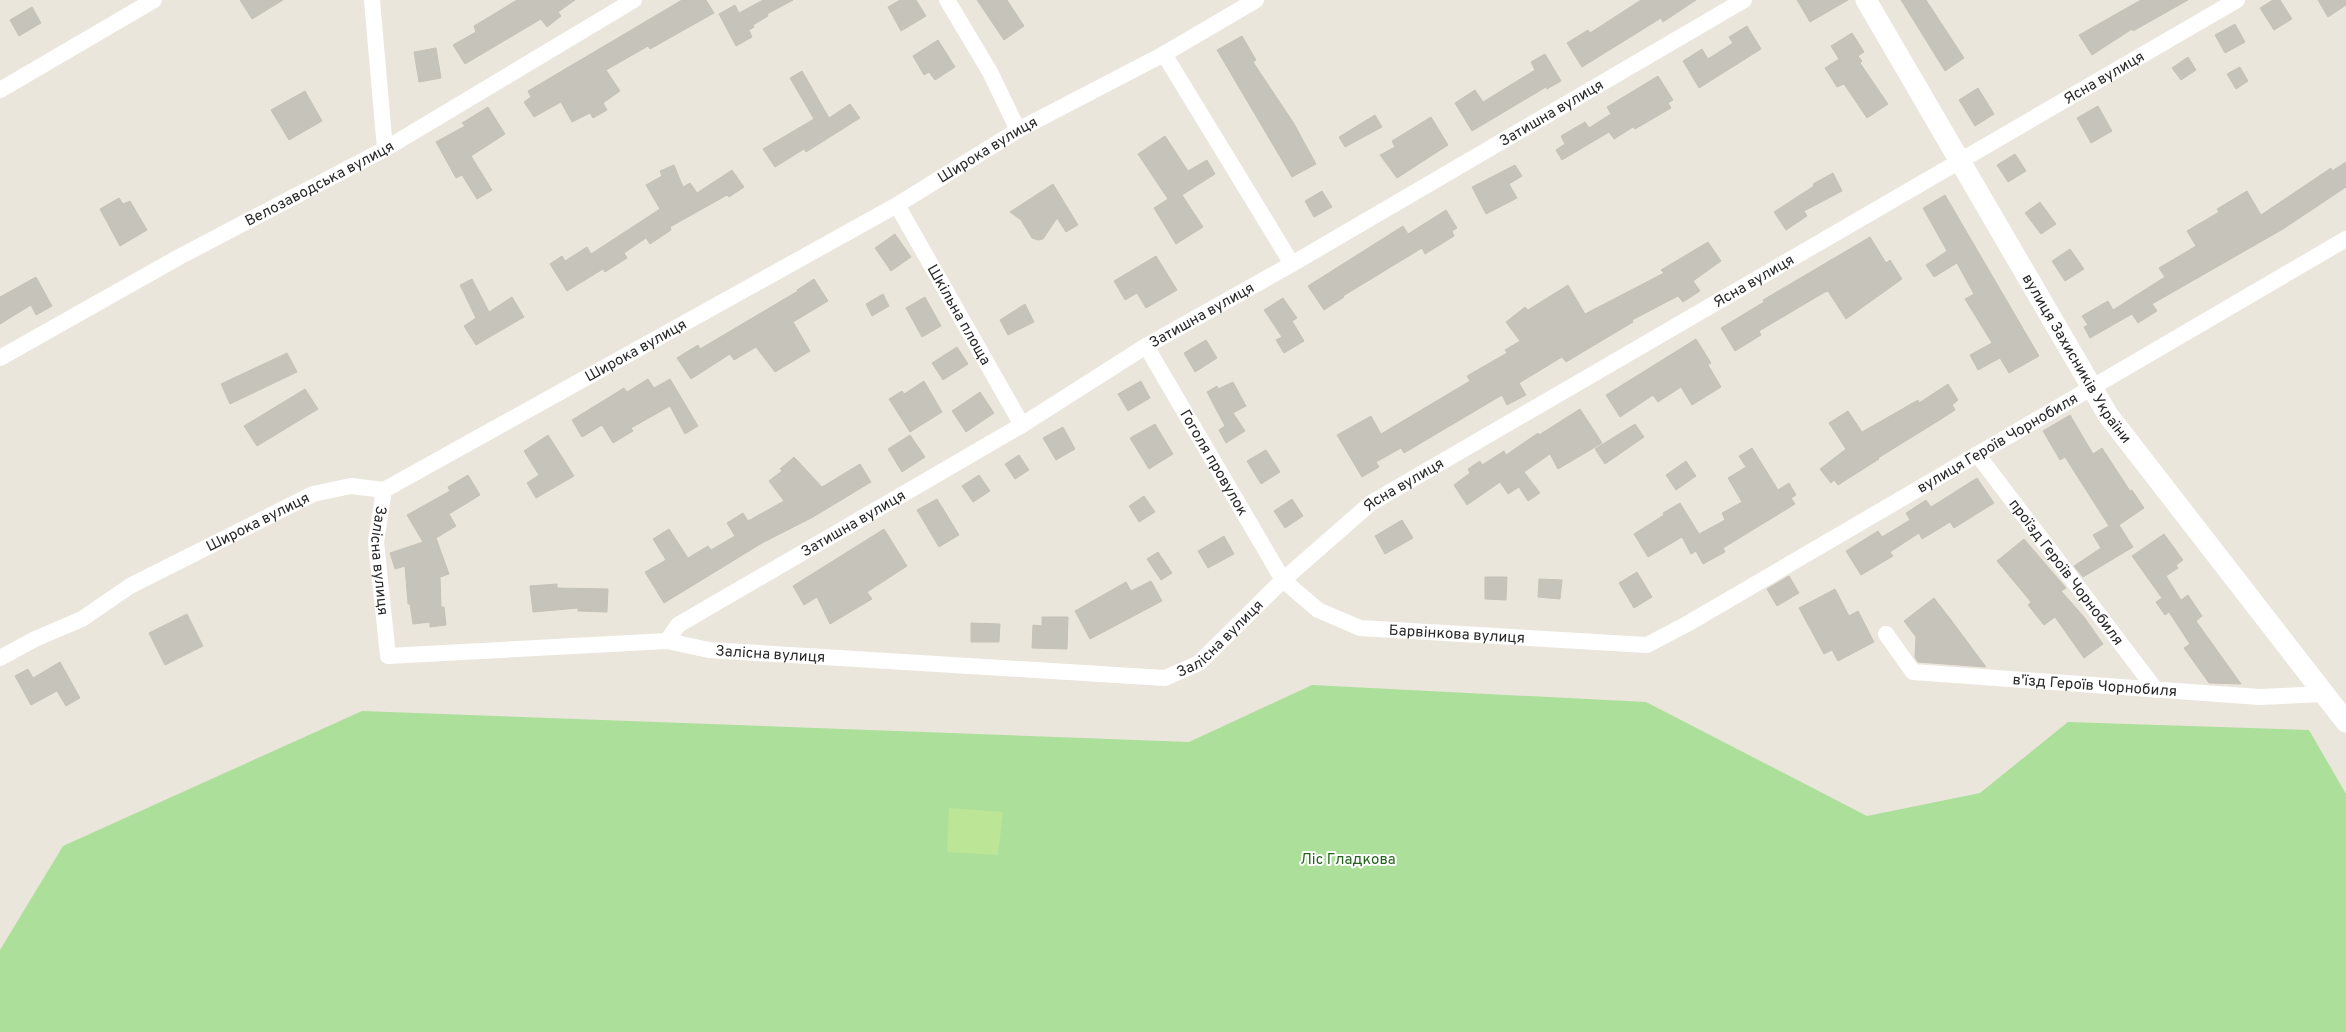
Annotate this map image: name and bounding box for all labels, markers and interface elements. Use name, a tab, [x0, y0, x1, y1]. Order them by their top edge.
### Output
street label: Ясна вулиця	[2061, 48, 2148, 110]
street label: Затишна вулиця	[1496, 76, 1608, 152]
street label: Широка вулиця	[935, 113, 1041, 188]
street label: Велозаводська вулиця	[242, 138, 398, 232]
street label: Ясна вулиця	[1710, 251, 1798, 313]
street label: Шкільна площа	[922, 261, 994, 369]
street label: вулиця Захисників України	[2017, 271, 2135, 448]
street label: Затишна вулиця	[1146, 279, 1258, 353]
street label: Широка вулиця	[582, 316, 691, 387]
street label: вулиця Героїв Чорнобиля	[1914, 390, 2082, 498]
street label: Гоголя провулок	[1174, 407, 1251, 520]
street label: Ясна вулиця	[1360, 455, 1448, 516]
street label: Затишна вулиця	[798, 487, 910, 562]
street label: Широка вулиця	[203, 489, 313, 557]
street label: проїзд Героїв Чорнобиля	[2004, 496, 2127, 650]
street label: Залісна вулиця	[365, 504, 392, 616]
street label: Залісна вулиця	[1174, 597, 1268, 683]
street label: Барвінкова вулиця	[1388, 622, 1525, 649]
street label: Залісна вулиця	[715, 642, 826, 668]
street label: в'їзд Героїв Чорнобиля	[2012, 671, 2178, 702]
park label: Ліс Гладкова	[1300, 851, 1396, 870]

